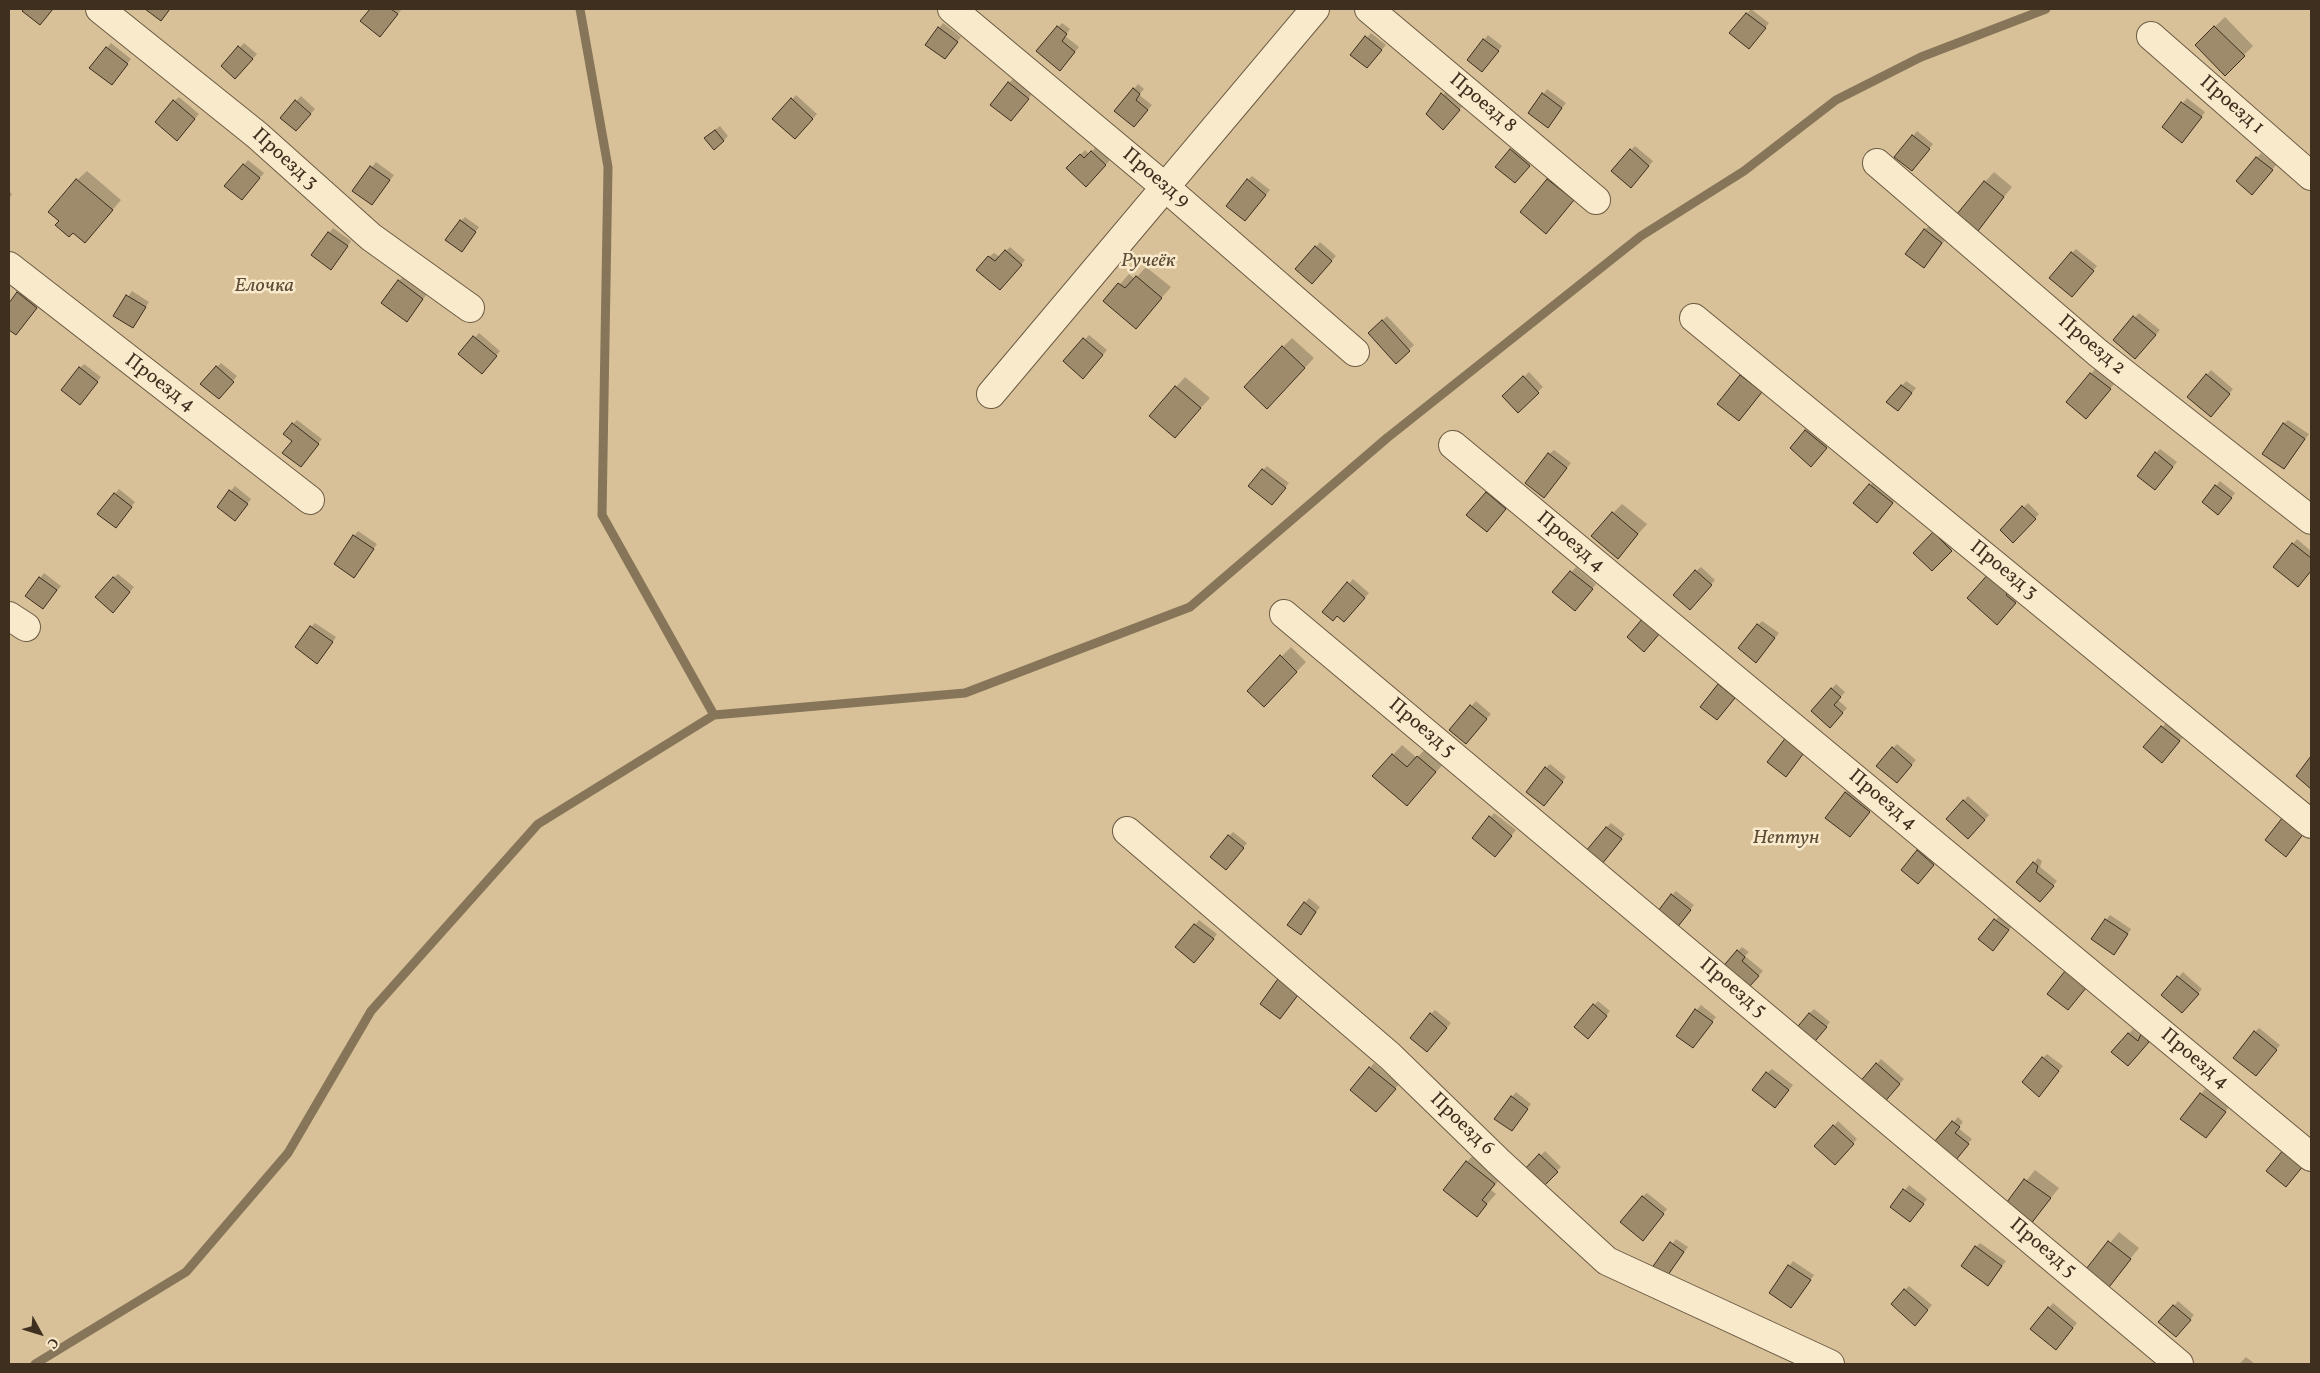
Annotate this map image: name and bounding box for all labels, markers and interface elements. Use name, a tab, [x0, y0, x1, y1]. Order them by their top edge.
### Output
street label: Проезд 8	[1443, 69, 1521, 139]
street label: Проезд 1	[2194, 71, 2268, 141]
street label: Проезд 3	[246, 124, 322, 196]
street label: Проезд 9	[1116, 144, 1194, 214]
park label: Ручеёк	[1121, 250, 1175, 274]
park label: Елочка	[234, 275, 294, 299]
street label: Проезд 2	[2052, 311, 2130, 381]
street label: Проезд 4	[119, 350, 199, 418]
street label: Проезд 4	[1531, 507, 1609, 579]
street label: Проезд 3	[1964, 536, 2042, 606]
street label: Проезд 5	[1383, 694, 1459, 764]
street label: Проезд 4	[1843, 765, 1921, 837]
park label: Нептун	[1753, 827, 1819, 851]
street label: Проезд 5	[1694, 954, 1770, 1024]
street label: Проезд 4	[2155, 1024, 2233, 1096]
street label: Проезд 6	[1424, 1088, 1498, 1162]
street label: Проезд 5	[2004, 1214, 2080, 1284]
north arrow	[15, 1308, 65, 1358]
text: С	[42, 1333, 62, 1352]

